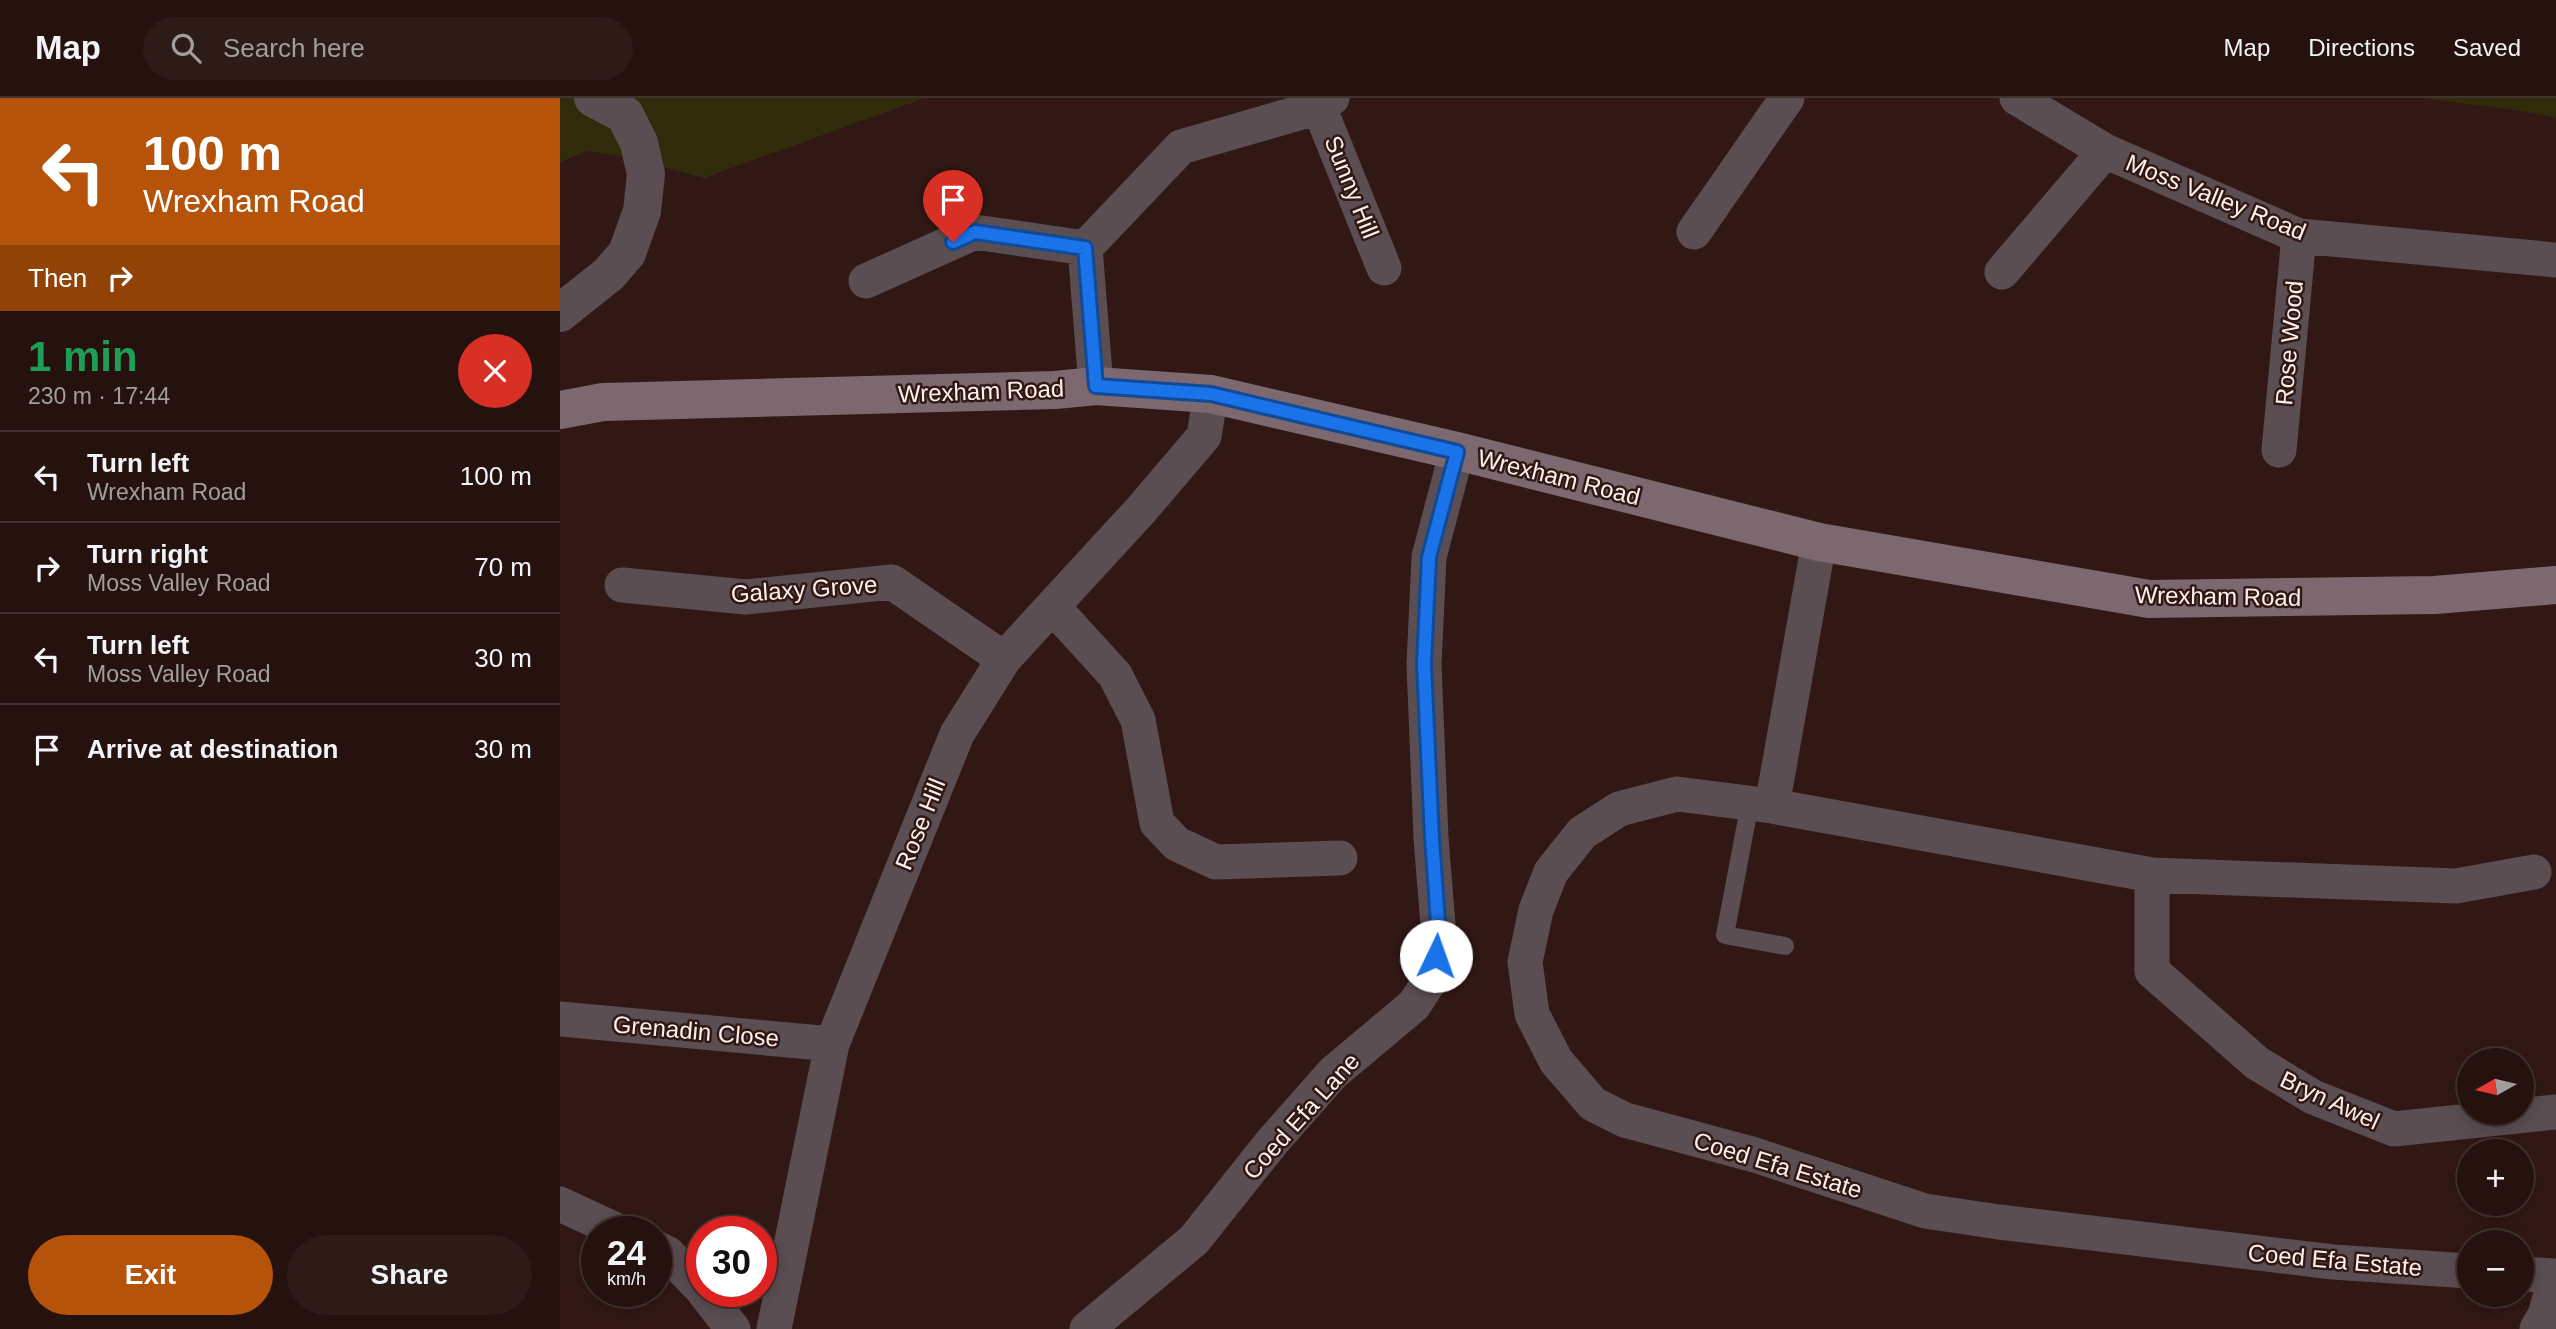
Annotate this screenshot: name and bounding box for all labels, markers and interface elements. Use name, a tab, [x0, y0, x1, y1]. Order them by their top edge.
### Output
search box	[143, 17, 633, 80]
text: Map	[35, 29, 101, 66]
icon: search	[167, 29, 205, 67]
text: Search here	[223, 33, 365, 63]
text: Map	[2224, 34, 2270, 61]
text: Directions	[2308, 34, 2415, 61]
text: Saved	[2453, 34, 2521, 61]
icon: left	[28, 126, 119, 217]
text: 100 m	[143, 126, 282, 180]
street label: Sunny Hill	[1319, 132, 1385, 242]
street label: Moss Valley Road	[2122, 149, 2310, 245]
pin	[923, 170, 983, 242]
icon: arrive	[934, 181, 972, 219]
text: Wrexham Road	[143, 183, 365, 219]
icon: right	[101, 259, 139, 297]
text: Then	[28, 263, 87, 293]
street label: Rose Wood	[2270, 280, 2308, 406]
text: 1 min	[28, 333, 138, 380]
button: close	[458, 334, 532, 408]
street label: Wrexham Road	[897, 375, 1065, 407]
text: 230 m · 17:44	[28, 383, 170, 409]
street label: Wrexham Road	[1475, 444, 1643, 510]
text: Turn left	[87, 448, 189, 478]
icon: left	[28, 458, 66, 496]
text: 100 m	[460, 461, 532, 491]
text: Wrexham Road	[87, 479, 246, 505]
text: Turn right	[87, 539, 208, 569]
icon: right	[28, 549, 66, 587]
text: 70 m	[474, 552, 532, 582]
text: Moss Valley Road	[87, 570, 271, 596]
street label: Galaxy Grove	[730, 570, 878, 608]
street label: Wrexham Road	[2135, 581, 2301, 611]
text: Turn left	[87, 630, 189, 660]
icon: left	[28, 640, 66, 678]
text: 30 m	[474, 643, 532, 673]
text: Moss Valley Road	[87, 661, 271, 687]
icon: arrive	[28, 731, 66, 769]
text: Arrive at destination	[87, 734, 338, 764]
text: 30 m	[474, 734, 532, 764]
street label: Rose Hill	[889, 774, 951, 874]
position arrow	[1399, 919, 1473, 993]
street label: Grenadin Close	[612, 1010, 780, 1052]
street label: Coed Efa Lane	[1237, 1047, 1365, 1185]
north arrow	[2457, 1048, 2534, 1125]
map controls	[2457, 1048, 2534, 1307]
street label: Bryn Awel	[2276, 1065, 2384, 1135]
street label: Coed Efa Estate	[1690, 1127, 1866, 1203]
button: +	[2457, 1139, 2534, 1216]
speed limit sign: 30	[686, 1216, 777, 1307]
button: −	[2457, 1230, 2534, 1307]
text: 24	[607, 1233, 646, 1272]
button: Exit	[28, 1235, 273, 1315]
button: Share	[287, 1235, 532, 1315]
street label: Coed Efa Estate	[2247, 1239, 2423, 1281]
text: km/h	[607, 1269, 646, 1289]

